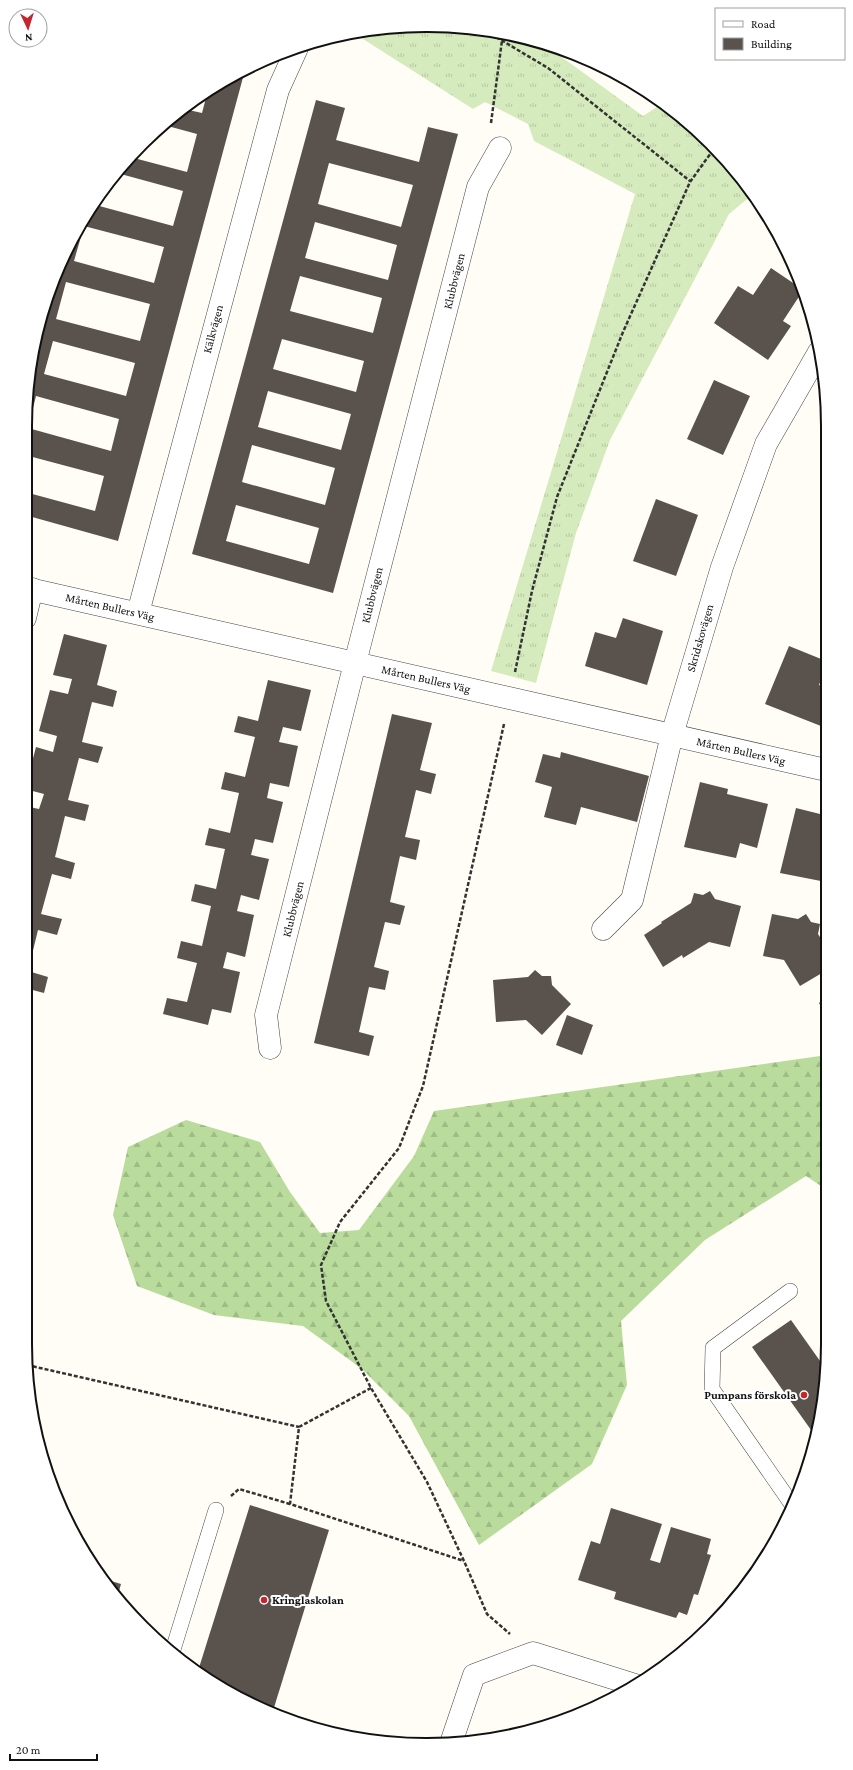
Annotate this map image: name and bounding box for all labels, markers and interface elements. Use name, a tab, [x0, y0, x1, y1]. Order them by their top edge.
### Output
north arrow	[8, 8, 48, 48]
legend	[715, 8, 845, 60]
text: Road	[751, 17, 776, 31]
text: N	[24, 32, 33, 44]
text: Building	[751, 37, 792, 51]
street label: Klubbvägen	[440, 251, 468, 310]
street label: Kälkvägen	[200, 303, 226, 355]
street label: Klubbvägen	[358, 565, 386, 624]
street label: Mårten Bullers Väg	[64, 590, 156, 624]
street label: Skridskovägen	[684, 602, 717, 673]
street label: Mårten Bullers Väg	[380, 662, 472, 696]
street label: Mårten Bullers Väg	[695, 734, 787, 768]
street label: Klubbvägen	[279, 879, 307, 938]
place label: Pumpans förskola	[704, 1388, 796, 1402]
marker: Pumpans förskola	[799, 1390, 809, 1400]
place label: Kringlaskolan	[272, 1593, 344, 1607]
marker: Kringlaskolan	[259, 1595, 269, 1605]
scale bar	[10, 1736, 97, 1762]
text: 20 m	[16, 1743, 41, 1757]

